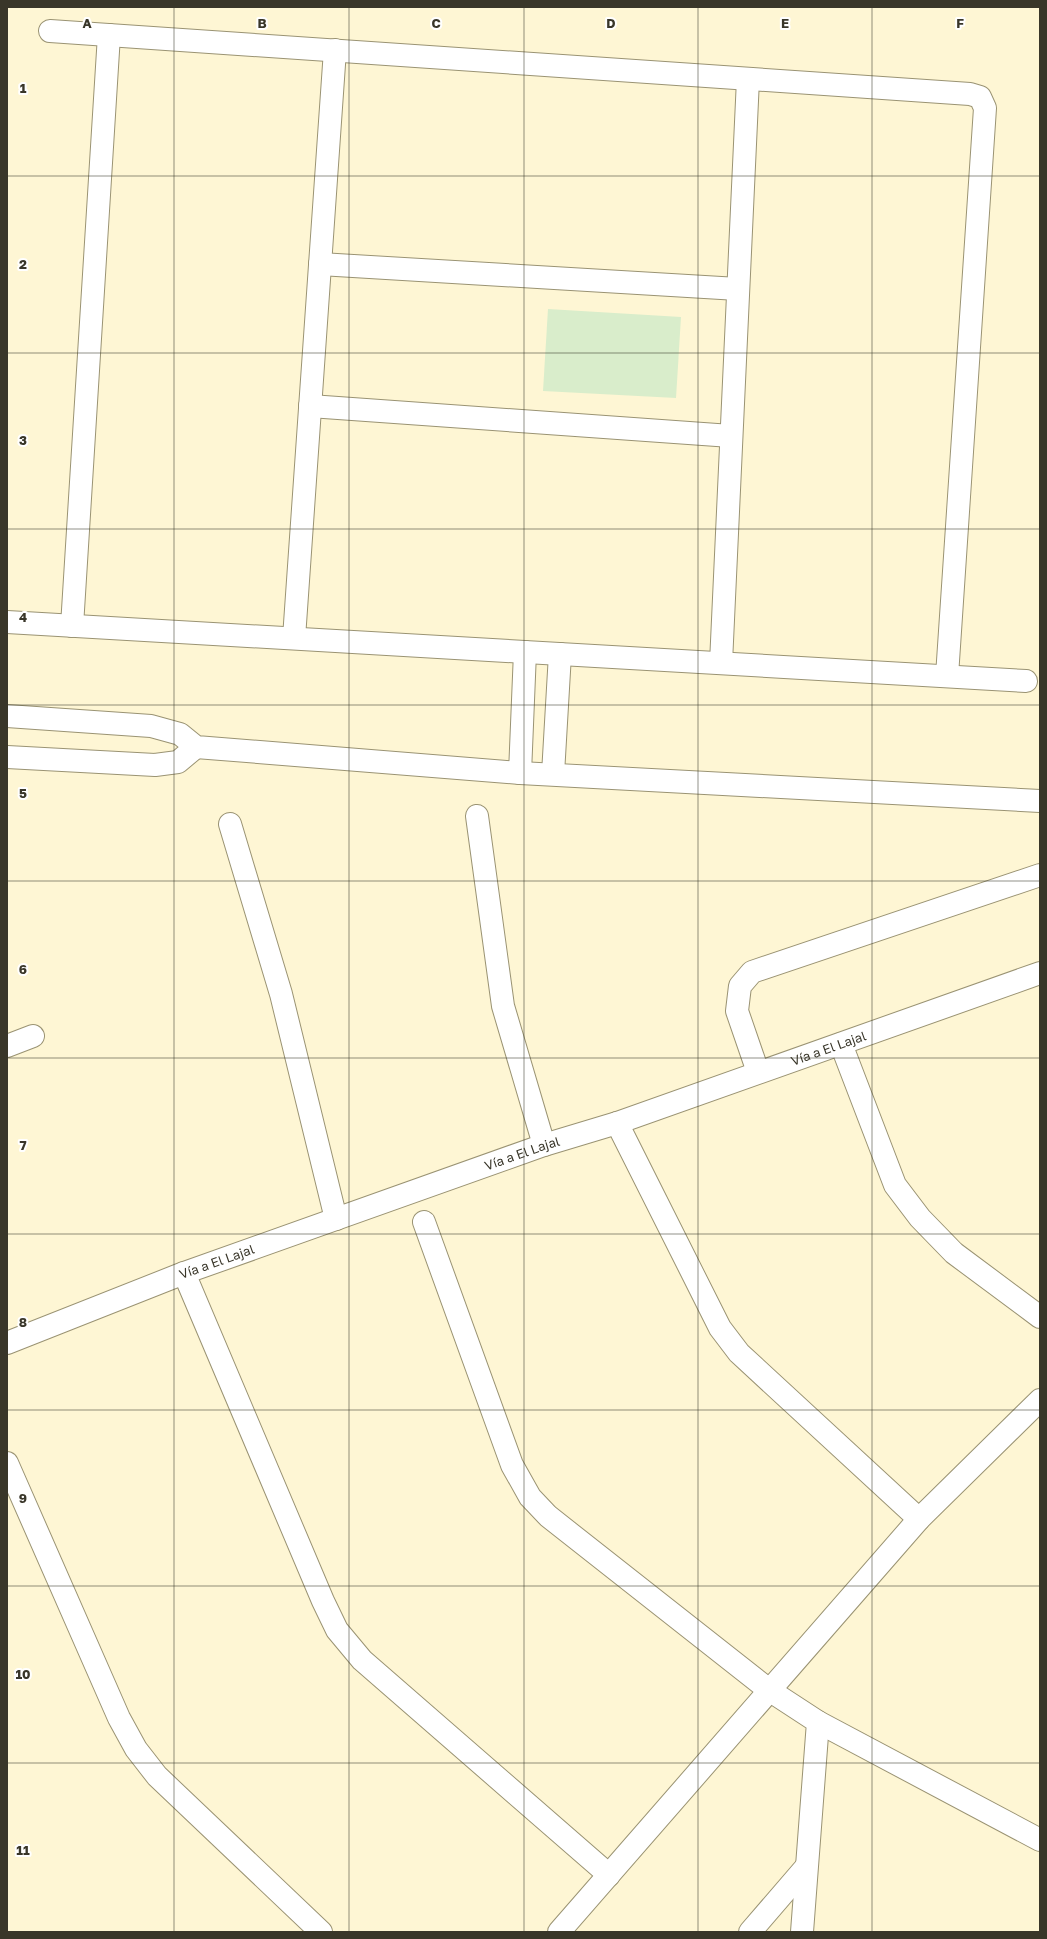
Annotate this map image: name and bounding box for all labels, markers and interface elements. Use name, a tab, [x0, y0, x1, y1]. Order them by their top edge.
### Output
text: A	[82, 15, 92, 31]
text: B	[257, 15, 267, 31]
text: C	[431, 15, 441, 31]
text: D	[606, 15, 616, 31]
text: E	[781, 15, 789, 31]
text: F	[956, 15, 964, 31]
text: 1	[20, 80, 27, 96]
text: 2	[19, 256, 27, 272]
text: 3	[19, 432, 27, 448]
text: 4	[19, 609, 27, 625]
text: 5	[19, 785, 27, 801]
text: 6	[19, 961, 27, 977]
street label: Vía a El Lajal	[789, 1027, 868, 1069]
street label: Vía a El Lajal	[482, 1133, 562, 1174]
text: 7	[19, 1137, 27, 1153]
street label: Vía a El Lajal	[177, 1241, 256, 1282]
text: 8	[19, 1314, 27, 1330]
text: 9	[19, 1490, 27, 1506]
text: 10	[15, 1666, 31, 1682]
text: 11	[16, 1842, 30, 1858]

